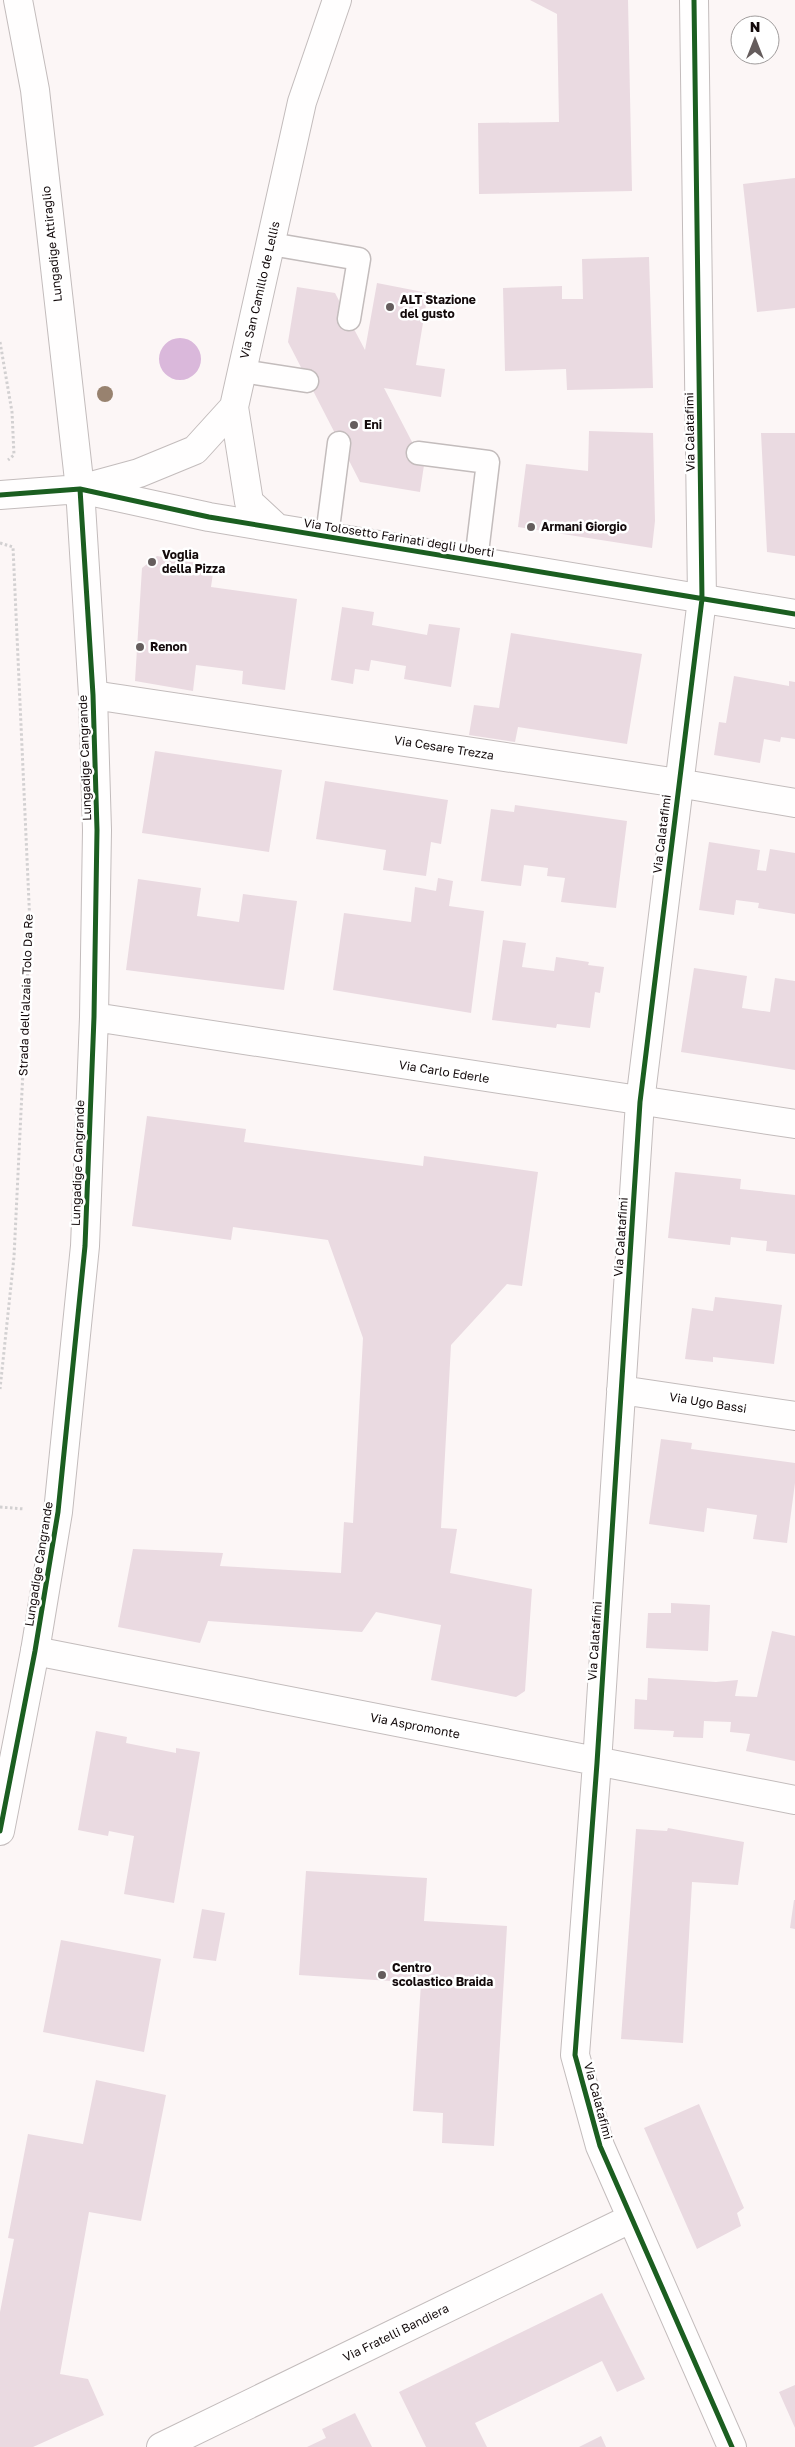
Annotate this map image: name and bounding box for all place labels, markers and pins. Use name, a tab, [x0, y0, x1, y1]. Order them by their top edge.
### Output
place label: ALT Stazione del gusto	[400, 292, 476, 321]
marker: ALT Stazione del gusto	[384, 301, 396, 313]
place label: Eni	[364, 417, 382, 432]
marker: Eni	[348, 419, 360, 431]
place label: Armani Giorgio	[541, 519, 627, 534]
marker: Armani Giorgio	[525, 521, 537, 533]
place label: Voglia della Pizza	[162, 547, 225, 576]
marker: Voglia della Pizza	[146, 556, 158, 568]
place label: Renon	[150, 639, 187, 654]
marker: Renon	[134, 641, 146, 653]
place label: Centro scolastico Braida	[392, 1960, 493, 1989]
marker: Centro scolastico Braida	[376, 1969, 388, 1981]

